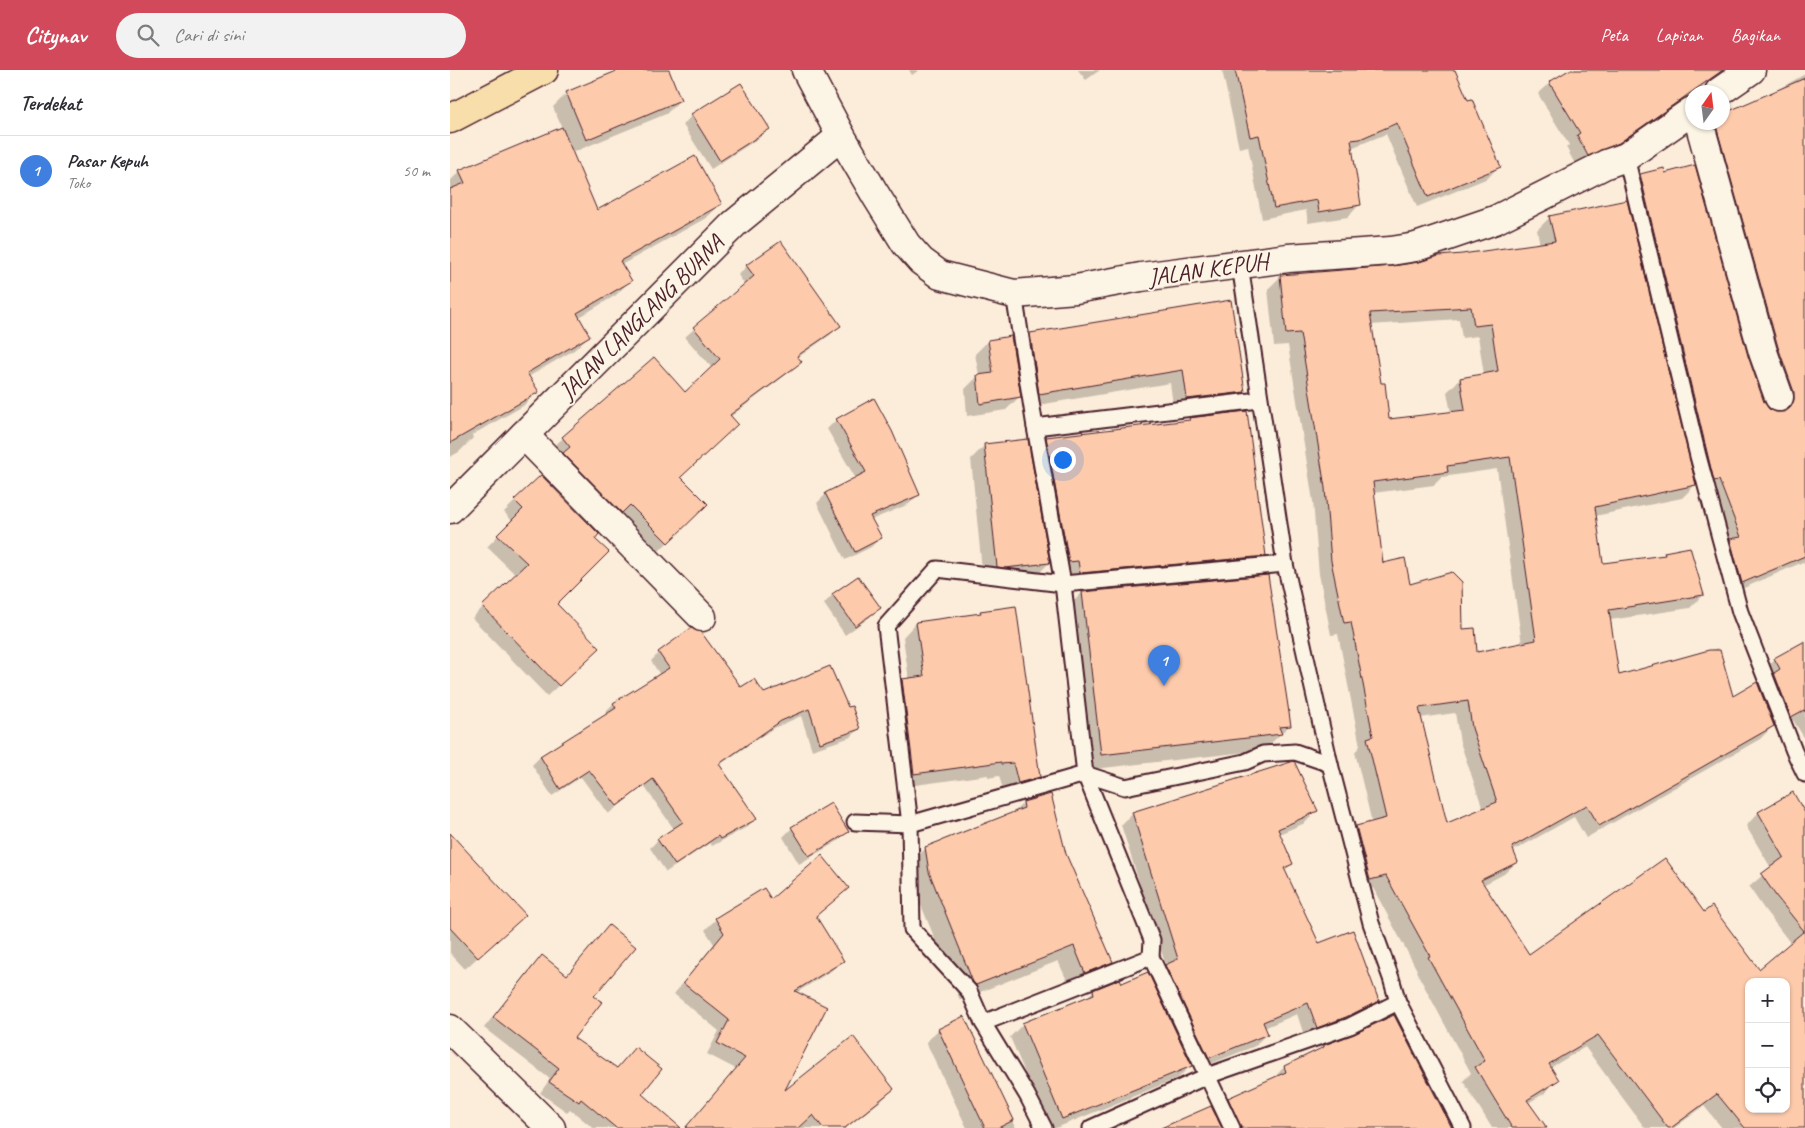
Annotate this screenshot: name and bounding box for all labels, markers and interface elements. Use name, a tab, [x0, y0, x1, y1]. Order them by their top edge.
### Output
search box	[116, 13, 466, 58]
text: Citynav	[25, 20, 86, 50]
icon: search	[134, 21, 162, 49]
text: Cari di sini	[174, 23, 244, 47]
text: Peta	[1601, 24, 1628, 46]
text: Lapisan	[1656, 24, 1703, 46]
text: Bagikan	[1731, 24, 1780, 46]
north arrow	[1685, 85, 1730, 130]
text: Terdekat	[20, 90, 81, 116]
text: Pasar Kepuh	[67, 149, 148, 173]
text: 1	[32, 161, 40, 181]
text: 50 m	[403, 161, 430, 181]
text: Toko	[67, 173, 90, 193]
street label: JALAN LANGLANG BUANA	[552, 228, 730, 406]
street label: JALAN KEPUH	[1145, 245, 1274, 292]
your location	[1050, 447, 1076, 473]
pin: 1	[1148, 645, 1180, 686]
map controls	[1745, 978, 1790, 1113]
button: +	[1745, 978, 1790, 1023]
button: −	[1745, 1023, 1790, 1068]
button: locate	[1745, 1068, 1790, 1113]

